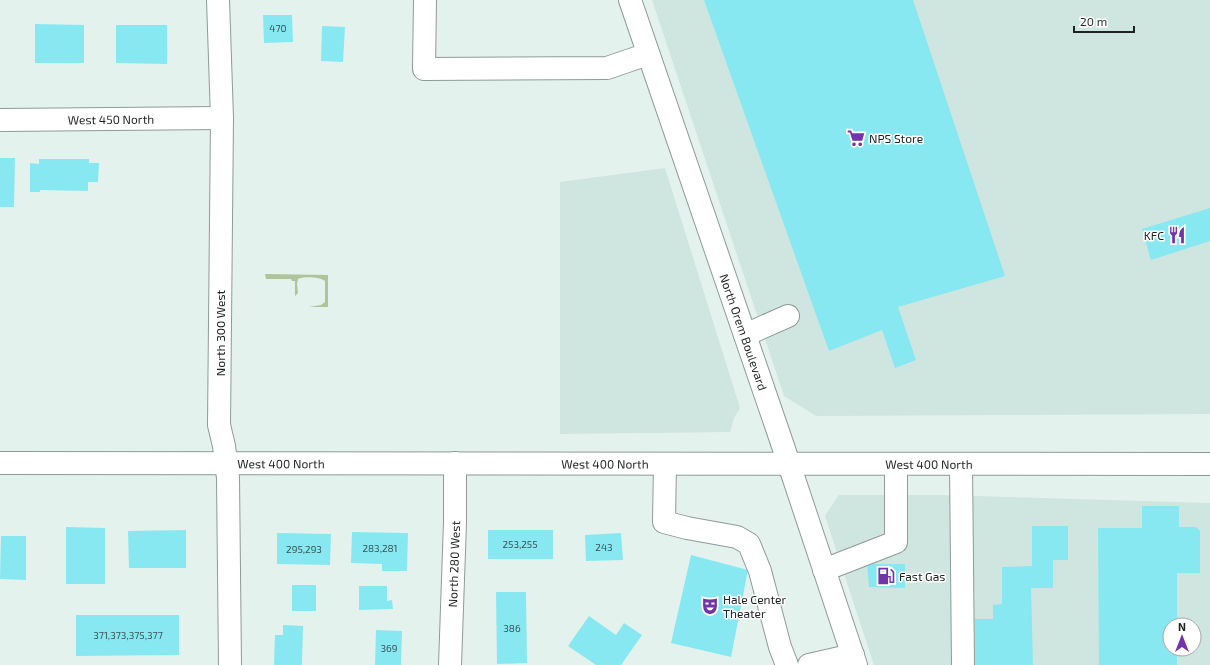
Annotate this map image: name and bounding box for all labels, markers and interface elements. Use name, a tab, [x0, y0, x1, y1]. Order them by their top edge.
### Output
scale bar	[1074, 8, 1134, 34]
text: 20 m	[1080, 14, 1107, 28]
house number: 470	[269, 22, 287, 34]
street label: West 450 North	[68, 112, 154, 126]
supermarket icon: NPS Store	[846, 128, 866, 148]
place label: NPS Store	[869, 131, 923, 145]
restaurant icon: KFC	[1167, 225, 1187, 245]
place label: KFC	[1144, 228, 1164, 242]
street label: North Orem Boulevard	[717, 272, 770, 392]
street label: North 300 West	[213, 289, 227, 376]
street label: West 400 North	[237, 456, 325, 470]
street label: West 400 North	[561, 456, 649, 471]
street label: West 400 North	[885, 457, 973, 471]
street label: North 280 West	[445, 520, 462, 608]
house number: 253,255	[502, 538, 538, 550]
house number: 243	[595, 541, 613, 553]
house number: 283,281	[362, 542, 398, 554]
house number: 295,293	[286, 543, 322, 555]
fuel station icon: Fast Gas	[876, 566, 896, 586]
place label: Fast Gas	[899, 569, 945, 583]
place label: Hale Center Theater	[723, 592, 787, 620]
theatre icon: Hale Center Theater	[700, 596, 720, 616]
north arrow	[1162, 617, 1202, 657]
text: N	[1178, 620, 1186, 633]
house number: 386	[503, 622, 521, 634]
house number: 371,373,375,377	[93, 629, 163, 641]
house number: 369	[381, 642, 398, 654]

